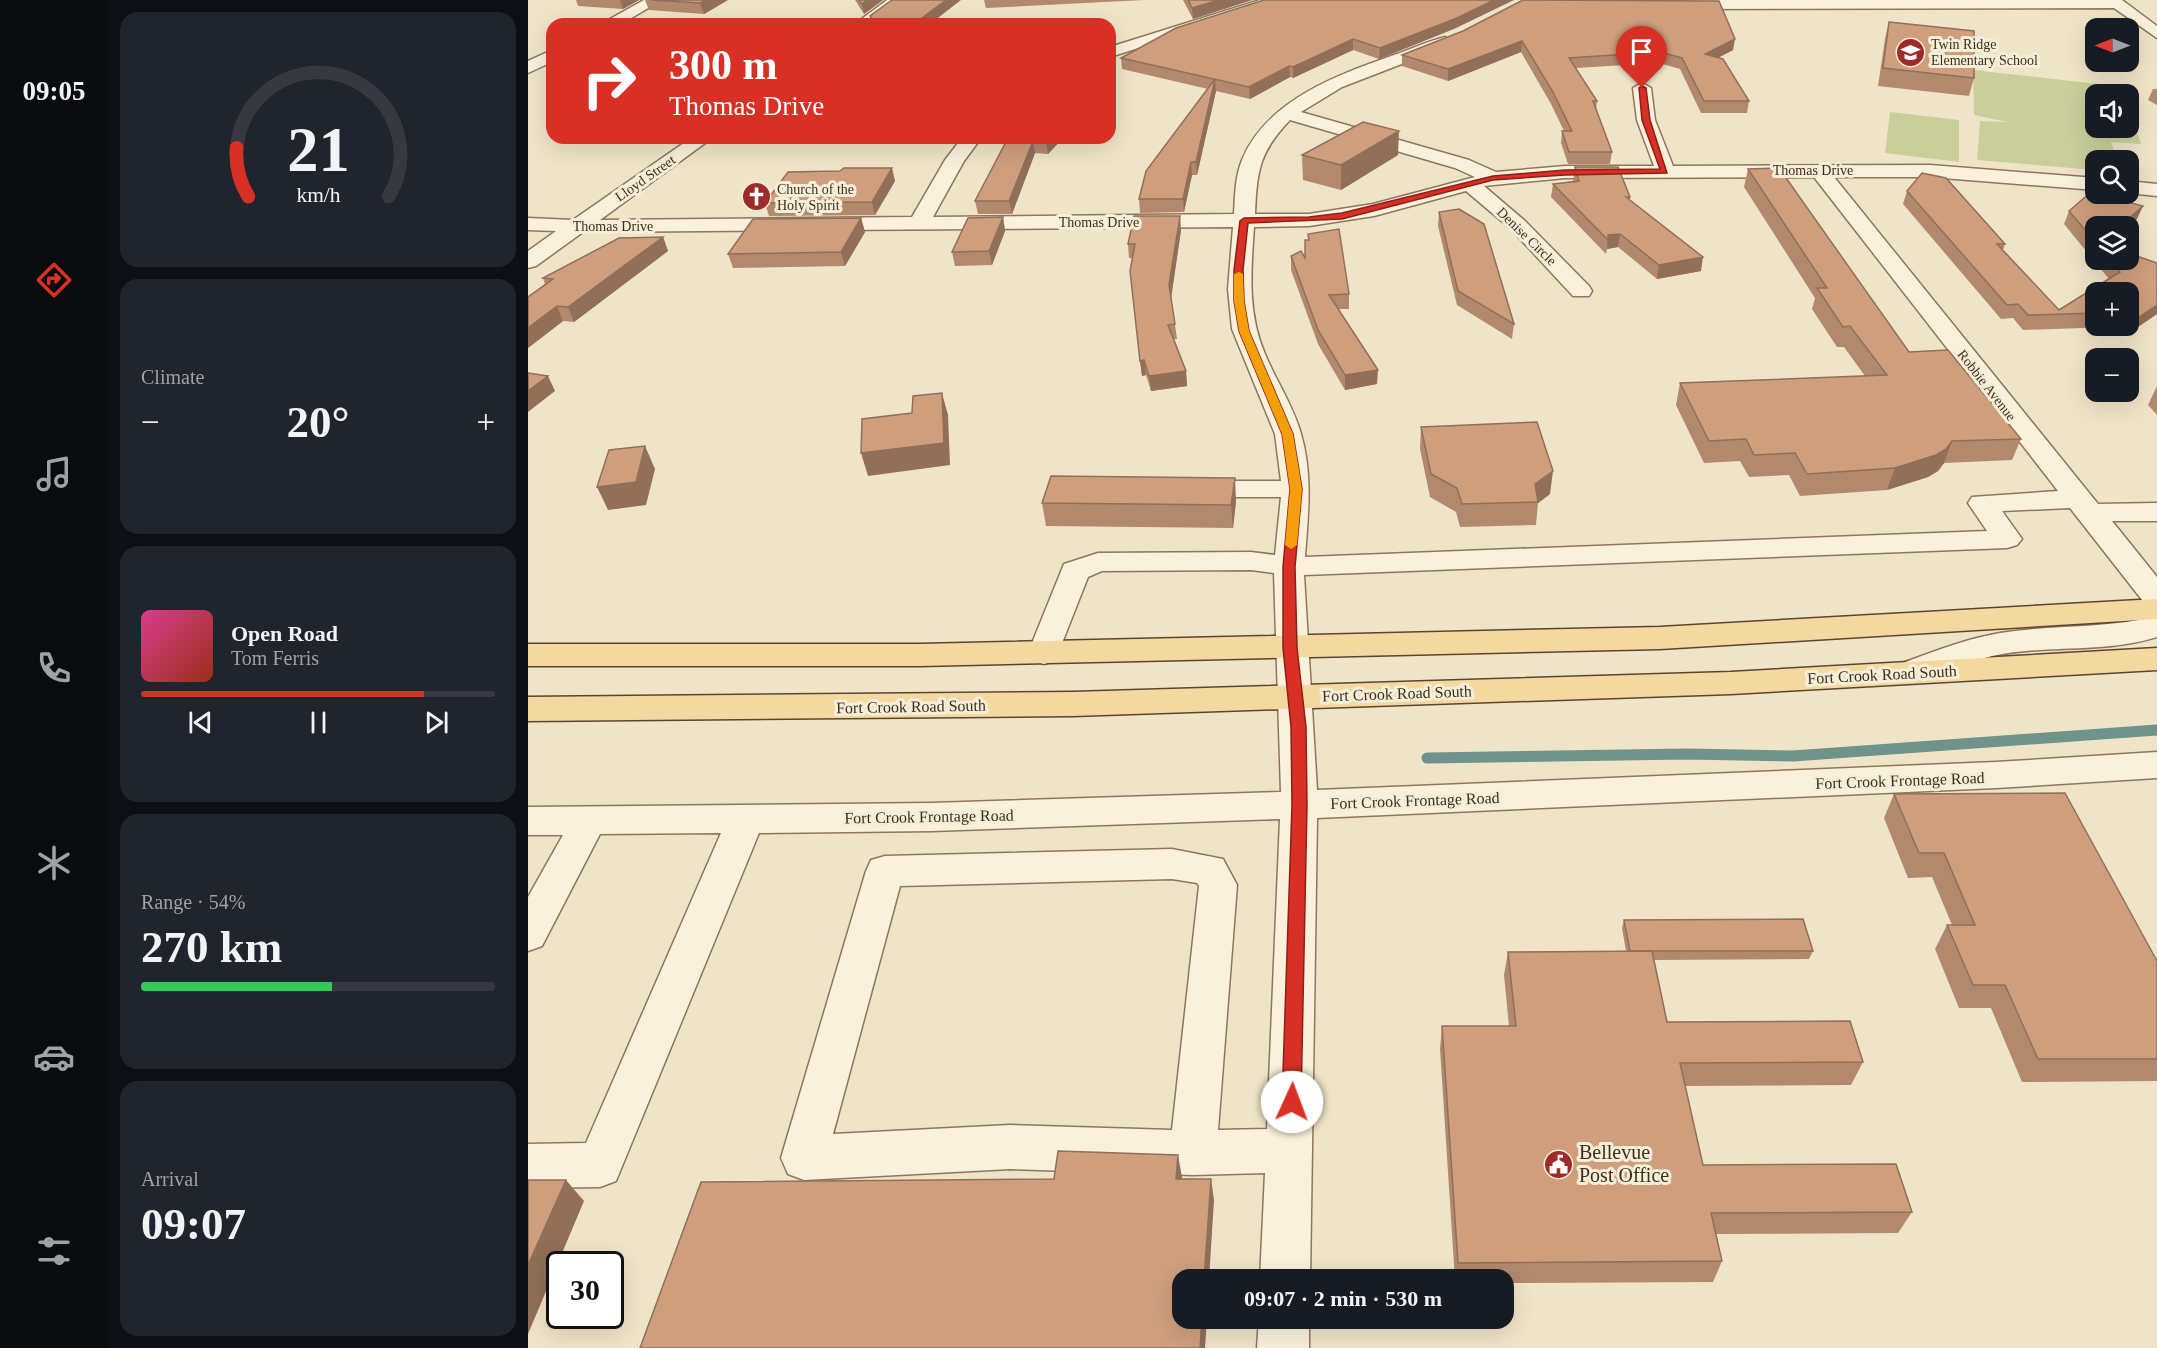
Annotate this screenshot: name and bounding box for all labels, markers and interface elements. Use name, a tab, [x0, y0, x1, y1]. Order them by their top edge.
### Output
north arrow	[2085, 18, 2139, 72]
map controls	[2085, 18, 2139, 402]
pin	[1616, 26, 1667, 88]
icon: arrive	[1625, 35, 1658, 68]
school or university icon: Twin Ridge Elementary School	[1894, 36, 1926, 68]
place label: Twin Ridge Elementary School	[1931, 37, 2038, 68]
icon: right	[570, 42, 648, 120]
text: 300 m	[669, 42, 778, 88]
text: 09:05	[23, 76, 86, 106]
button: sound	[2085, 84, 2139, 138]
text: Thomas Drive	[669, 91, 824, 121]
text: 21	[287, 115, 349, 184]
button: search	[2085, 150, 2139, 204]
street label: Lloyd Street	[612, 152, 678, 205]
street label: Thomas Drive	[1773, 163, 1853, 178]
church icon: Church of the Holy Spirit	[740, 181, 772, 213]
place label: Church of the Holy Spirit	[777, 182, 854, 213]
text: km/h	[296, 183, 340, 207]
street label: Denise Circle	[1494, 204, 1559, 268]
street label: Thomas Drive	[1059, 215, 1139, 230]
button: layers	[2085, 216, 2139, 270]
street label: Thomas Drive	[573, 219, 653, 234]
icon: directions	[33, 259, 75, 301]
button: +	[2085, 282, 2139, 336]
street label: Robbie Avenue	[1954, 347, 2019, 424]
button: −	[2085, 348, 2139, 402]
text: Climate	[141, 366, 204, 388]
text: 20°	[287, 397, 350, 447]
text: −	[141, 404, 160, 440]
text: +	[476, 404, 495, 440]
icon: music	[33, 453, 75, 495]
text: Open Road	[231, 621, 338, 646]
icon: phone	[33, 647, 75, 689]
text: Tom Ferris	[231, 647, 319, 669]
street label: Fort Crook Road South	[1807, 662, 1957, 687]
street label: Fort Crook Road South	[1322, 682, 1472, 705]
street label: Fort Crook Road South	[836, 697, 986, 716]
icon: previous	[184, 706, 217, 739]
icon: pause	[302, 706, 335, 739]
icon: next	[420, 706, 453, 739]
street label: Fort Crook Frontage Road	[1815, 769, 1985, 793]
street label: Fort Crook Frontage Road	[1330, 789, 1500, 813]
street label: Fort Crook Frontage Road	[844, 807, 1014, 827]
icon: climate	[33, 842, 75, 884]
text: Range · 54%	[141, 891, 245, 913]
text: 270 km	[141, 922, 282, 972]
icon: car	[33, 1036, 75, 1078]
position arrow	[1260, 1070, 1324, 1134]
place label: Bellevue Post Office	[1579, 1141, 1669, 1186]
public building icon: Bellevue Post Office	[1542, 1148, 1574, 1180]
text: Arrival	[141, 1168, 199, 1190]
text: 09:07	[141, 1199, 246, 1249]
icon: filters	[33, 1230, 75, 1272]
speed limit sign: 30	[546, 1251, 624, 1329]
text: 09:07 · 2 min · 530 m	[1244, 1286, 1442, 1311]

